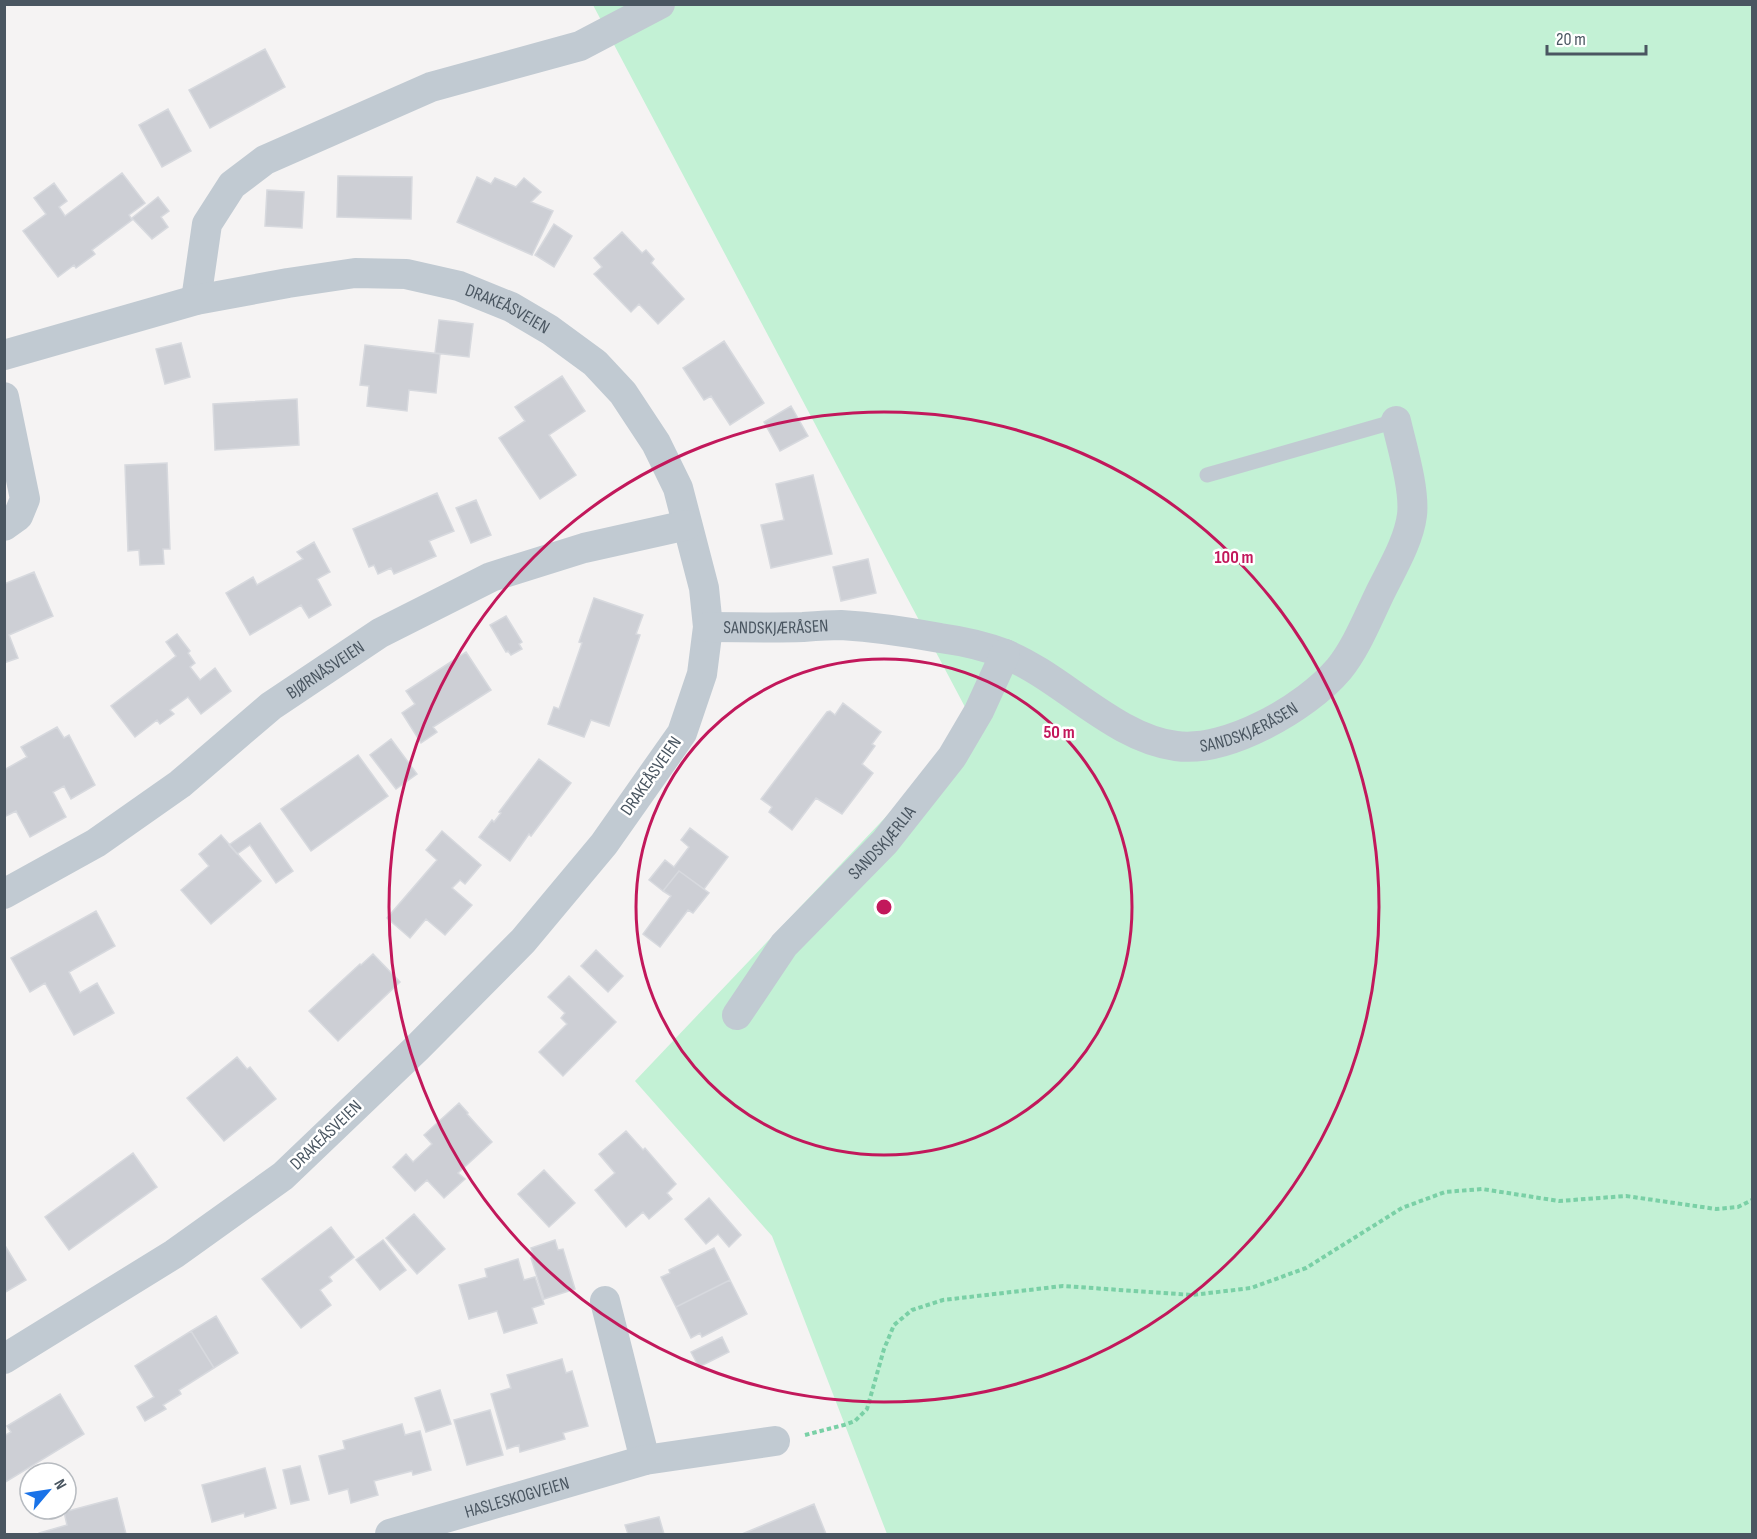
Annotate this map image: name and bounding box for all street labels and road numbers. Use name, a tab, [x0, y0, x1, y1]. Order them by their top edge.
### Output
street label: DRAKEÅSVEIEN	[462, 279, 554, 338]
street label: SANDSKJÆRÅSEN	[723, 615, 829, 638]
street label: BJØRNÅSVEIEN	[282, 636, 368, 703]
street label: SANDSKJÆRÅSEN	[1198, 697, 1302, 756]
street label: DRAKEÅSVEIEN	[616, 733, 686, 819]
street label: SANDSKJÆRLIA	[844, 802, 920, 884]
street label: DRAKEÅSVEIEN	[286, 1096, 366, 1174]
street label: HASLESKOGVEIEN	[462, 1472, 571, 1522]

